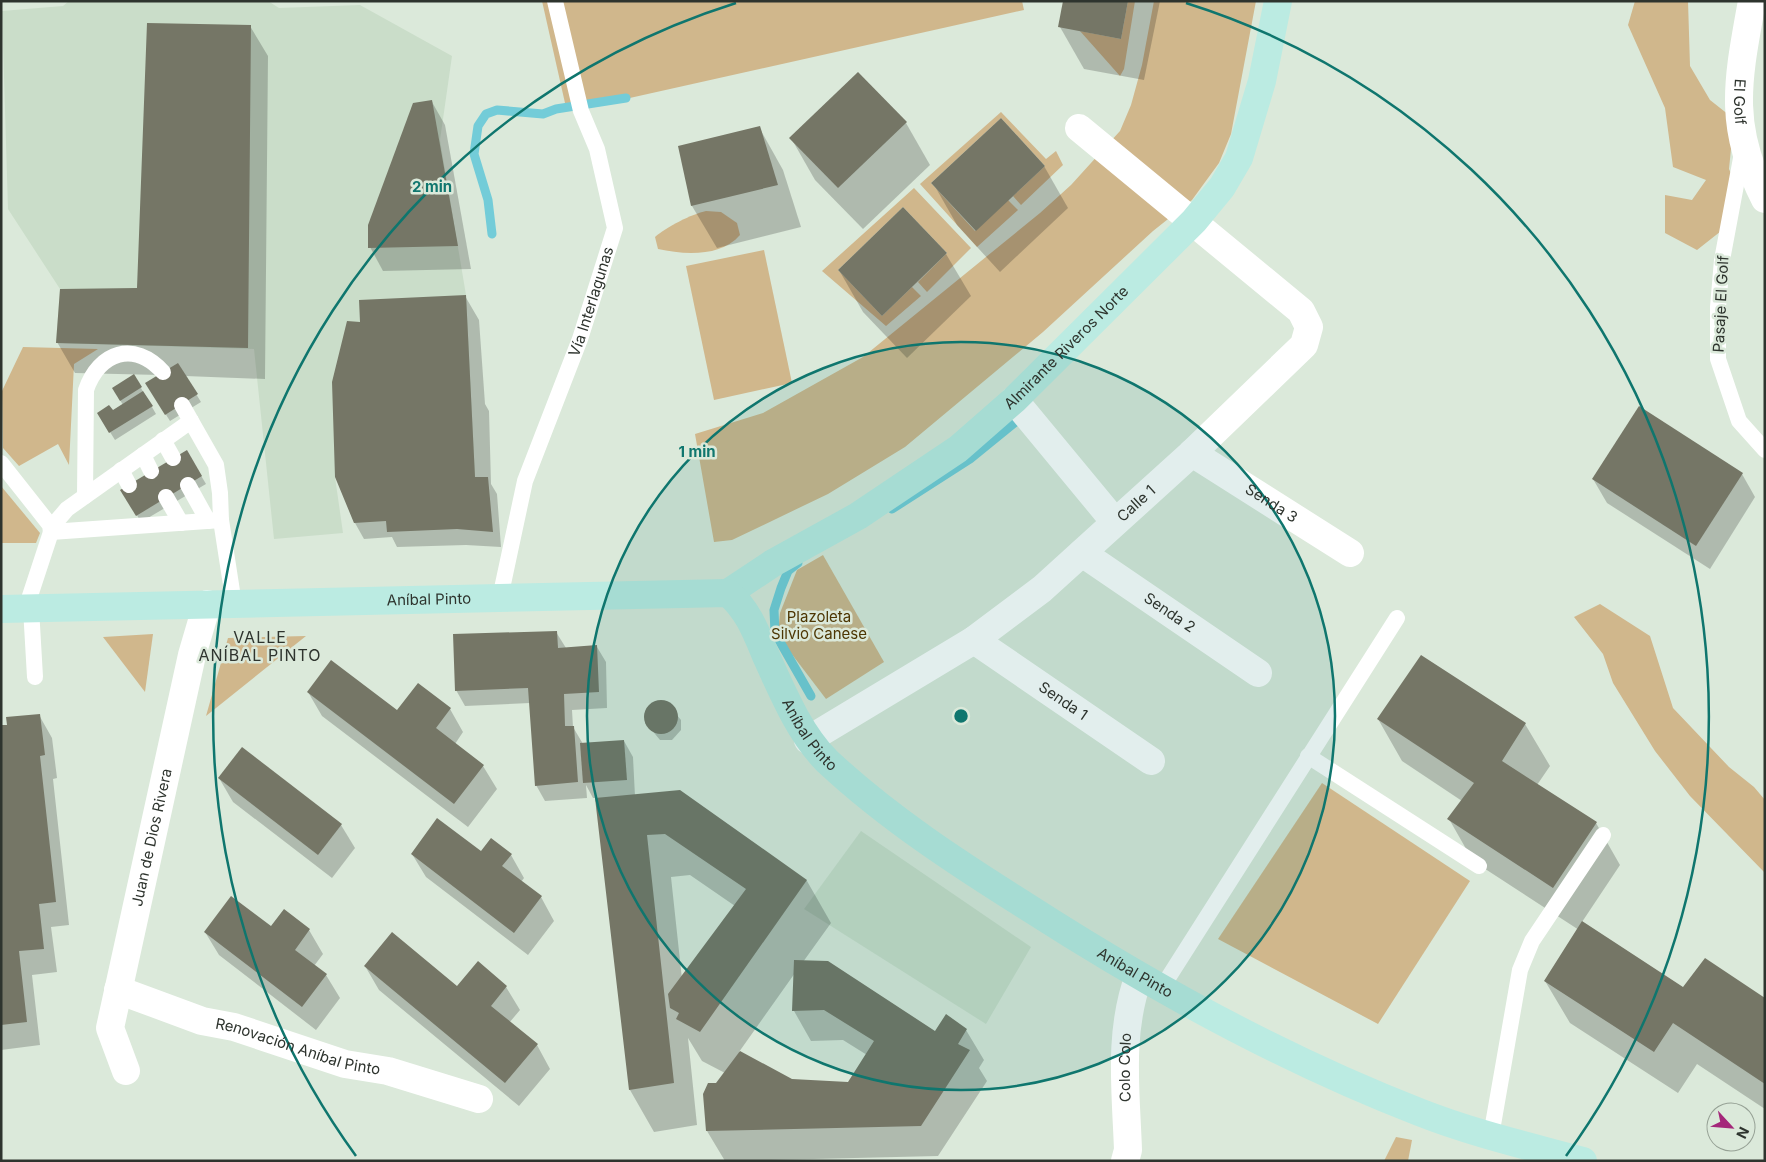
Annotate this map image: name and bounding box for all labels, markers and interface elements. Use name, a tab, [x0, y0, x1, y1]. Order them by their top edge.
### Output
street label: El Golf	[1730, 78, 1751, 127]
text: 2 min	[412, 177, 452, 196]
street label: Vía Interlagunas	[564, 244, 618, 359]
street label: Pasaje El Golf	[1708, 255, 1733, 353]
street label: Almirante Riveros Norte	[1000, 282, 1132, 413]
text: 1 min	[678, 442, 716, 461]
street label: Senda 3	[1242, 479, 1301, 526]
street label: Calle 1	[1113, 481, 1159, 526]
street label: Senda 2	[1140, 588, 1199, 637]
street label: Aníbal Pinto	[386, 589, 471, 610]
park label: Plazoleta Silvio Canese	[771, 607, 867, 643]
district label: VALLE ANÍBAL PINTO	[198, 627, 322, 665]
street label: Senda 1	[1035, 677, 1092, 724]
street label: Aníbal Pinto	[778, 695, 842, 775]
centre of rings	[952, 707, 970, 725]
street label: Juan de Dios Rivera	[127, 766, 176, 908]
street label: Aníbal Pinto	[1094, 943, 1176, 1002]
street label: Renovación Aníbal Pinto	[214, 1014, 382, 1079]
street label: Colo Colo	[1115, 1032, 1135, 1103]
north arrow	[1706, 1102, 1756, 1152]
text: N	[1733, 1124, 1753, 1141]

